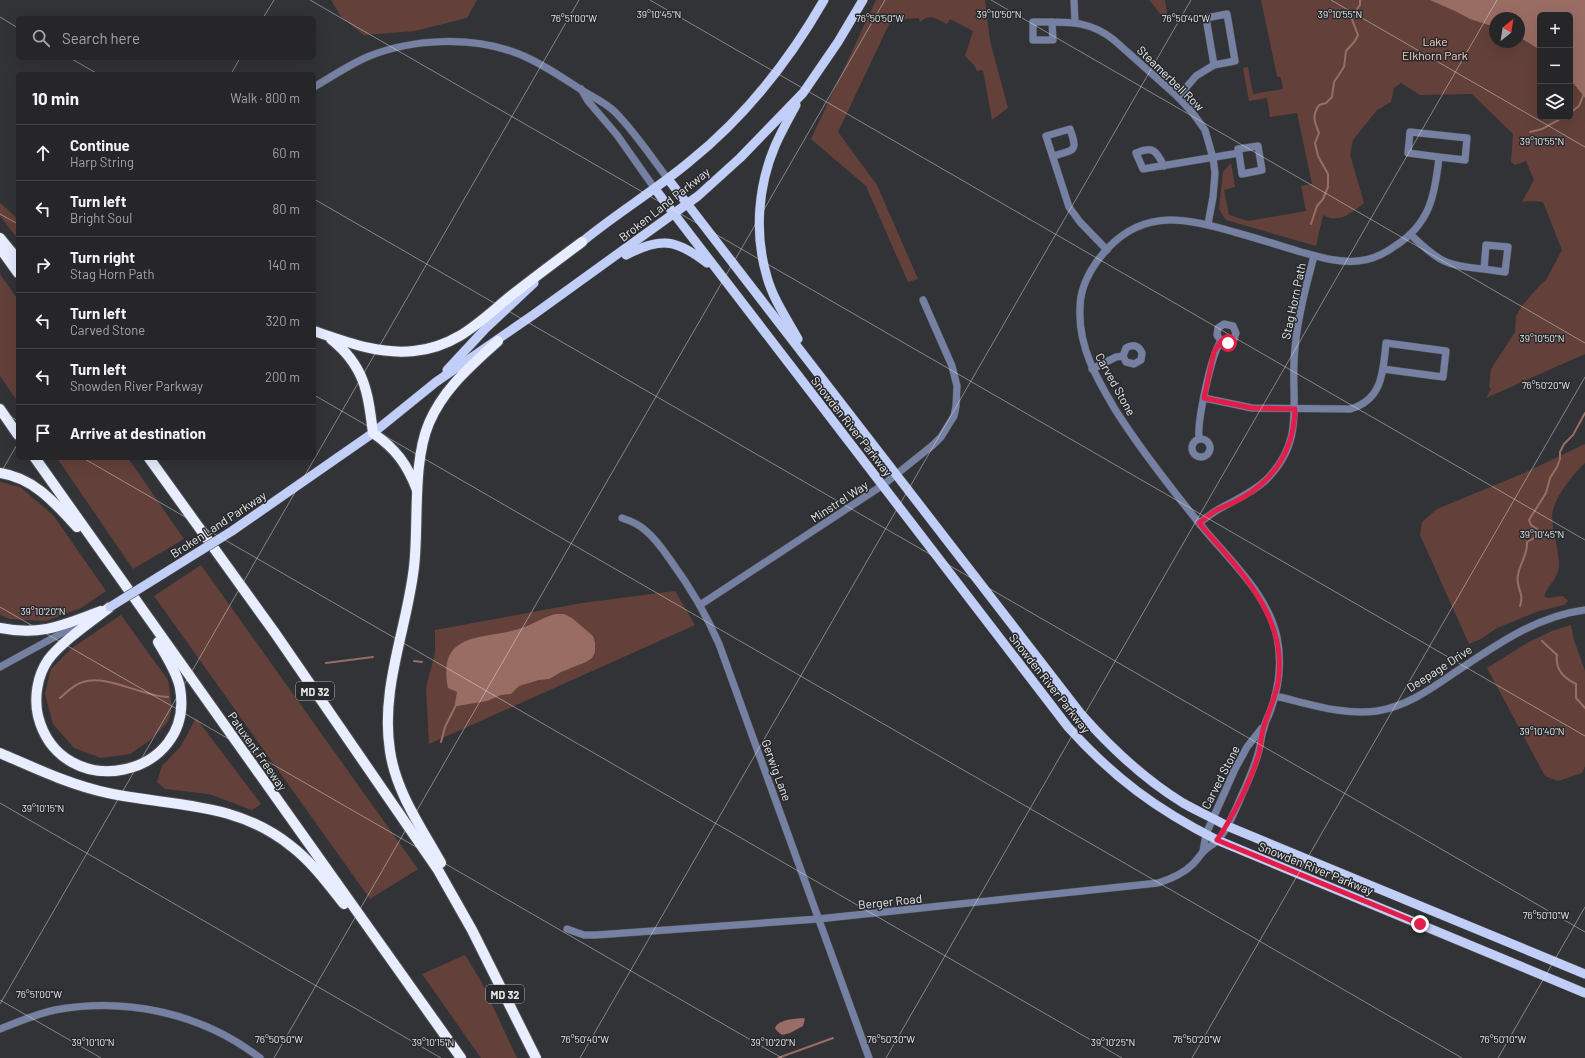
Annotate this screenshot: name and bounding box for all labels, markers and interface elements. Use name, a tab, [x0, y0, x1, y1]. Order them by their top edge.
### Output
text: 39°10'45"N	[637, 8, 681, 20]
text: 39°10'50"N	[977, 8, 1021, 20]
text: 39°10'55"N	[1318, 8, 1362, 20]
text: 76°51'00"W	[551, 12, 597, 24]
text: 76°50'50"W	[856, 12, 904, 24]
text: 76°50'40"W	[1162, 12, 1210, 24]
north arrow	[1489, 12, 1525, 48]
map controls	[1537, 12, 1573, 120]
button: +	[1537, 12, 1573, 48]
search box	[16, 16, 316, 60]
icon: search	[30, 27, 52, 49]
text: Search here	[62, 29, 140, 47]
park label: Lake Elkhorn Park	[1402, 34, 1468, 62]
street label: Steamerbell Row	[1135, 43, 1208, 114]
button: −	[1537, 48, 1573, 84]
button: layers	[1537, 84, 1573, 120]
text: 10 min	[32, 88, 79, 108]
text: Walk · 800 m	[230, 90, 300, 106]
text: 39°10'55"N	[1520, 135, 1564, 147]
text: Continue	[70, 136, 130, 154]
icon: ahead	[32, 142, 54, 164]
text: 60 m	[273, 145, 300, 161]
text: Harp String	[70, 154, 134, 170]
street label: Broken Land Parkway	[616, 164, 713, 244]
text: Turn left	[70, 192, 126, 210]
icon: left	[32, 198, 54, 220]
text: 80 m	[273, 201, 300, 217]
text: Bright Soul	[70, 210, 132, 226]
text: Turn right	[70, 248, 135, 266]
icon: right	[32, 254, 54, 276]
text: 140 m	[268, 257, 300, 273]
street label: Stag Horn Path	[1278, 261, 1308, 341]
text: Stag Horn Path	[70, 266, 154, 282]
text: Turn left	[70, 304, 126, 322]
icon: left	[32, 310, 54, 332]
text: 320 m	[266, 313, 300, 329]
text: Carved Stone	[70, 322, 145, 338]
text: 39°10'50"N	[1520, 332, 1564, 344]
route start	[1219, 334, 1237, 352]
street label: Carved Stone	[1093, 350, 1139, 418]
text: Turn left	[70, 360, 126, 378]
icon: left	[32, 366, 54, 388]
text: 200 m	[265, 369, 300, 385]
street label: Snowden River Parkway	[809, 373, 896, 479]
text: Snowden River Parkway	[70, 378, 203, 394]
text: 76°50'20"W	[1522, 379, 1570, 391]
icon: arrive	[32, 422, 54, 444]
text: Arrive at destination	[70, 424, 206, 442]
street label: Minstrel Way	[808, 477, 871, 525]
street label: Broken Land Parkway	[167, 488, 269, 560]
text: 39°10'45"N	[1520, 528, 1564, 540]
text: 39°10'20"N	[20, 605, 66, 617]
street label: Snowden River Parkway	[1007, 630, 1094, 736]
street label: Deepage Drive	[1404, 642, 1474, 694]
road number: MD 32	[296, 682, 334, 700]
street label: Patuxent Freeway	[226, 709, 291, 793]
text: 39°10'40"N	[1519, 725, 1565, 737]
street label: Gerwig Lane	[759, 737, 795, 803]
street label: Carved Stone	[1198, 743, 1242, 811]
text: 39°10'15"N	[22, 802, 64, 814]
street label: Snowden River Parkway	[1256, 839, 1376, 898]
street label: Berger Road	[857, 891, 923, 911]
text: 76°50'10"W	[1523, 909, 1569, 921]
route end	[1411, 915, 1429, 933]
road number: MD 32	[486, 985, 524, 1003]
text: 76°51'00"W	[16, 988, 62, 1000]
text: 76°50'50"W	[255, 1033, 303, 1045]
text: 76°50'40"W	[561, 1033, 609, 1045]
text: 76°50'30"W	[867, 1033, 915, 1045]
text: 76°50'20"W	[1173, 1033, 1221, 1045]
text: 76°50'10"W	[1480, 1033, 1526, 1045]
text: 39°10'10"N	[71, 1036, 115, 1048]
text: 39°10'15"N	[412, 1036, 454, 1048]
text: 39°10'20"N	[750, 1036, 796, 1048]
text: 39°10'25"N	[1091, 1036, 1135, 1048]

